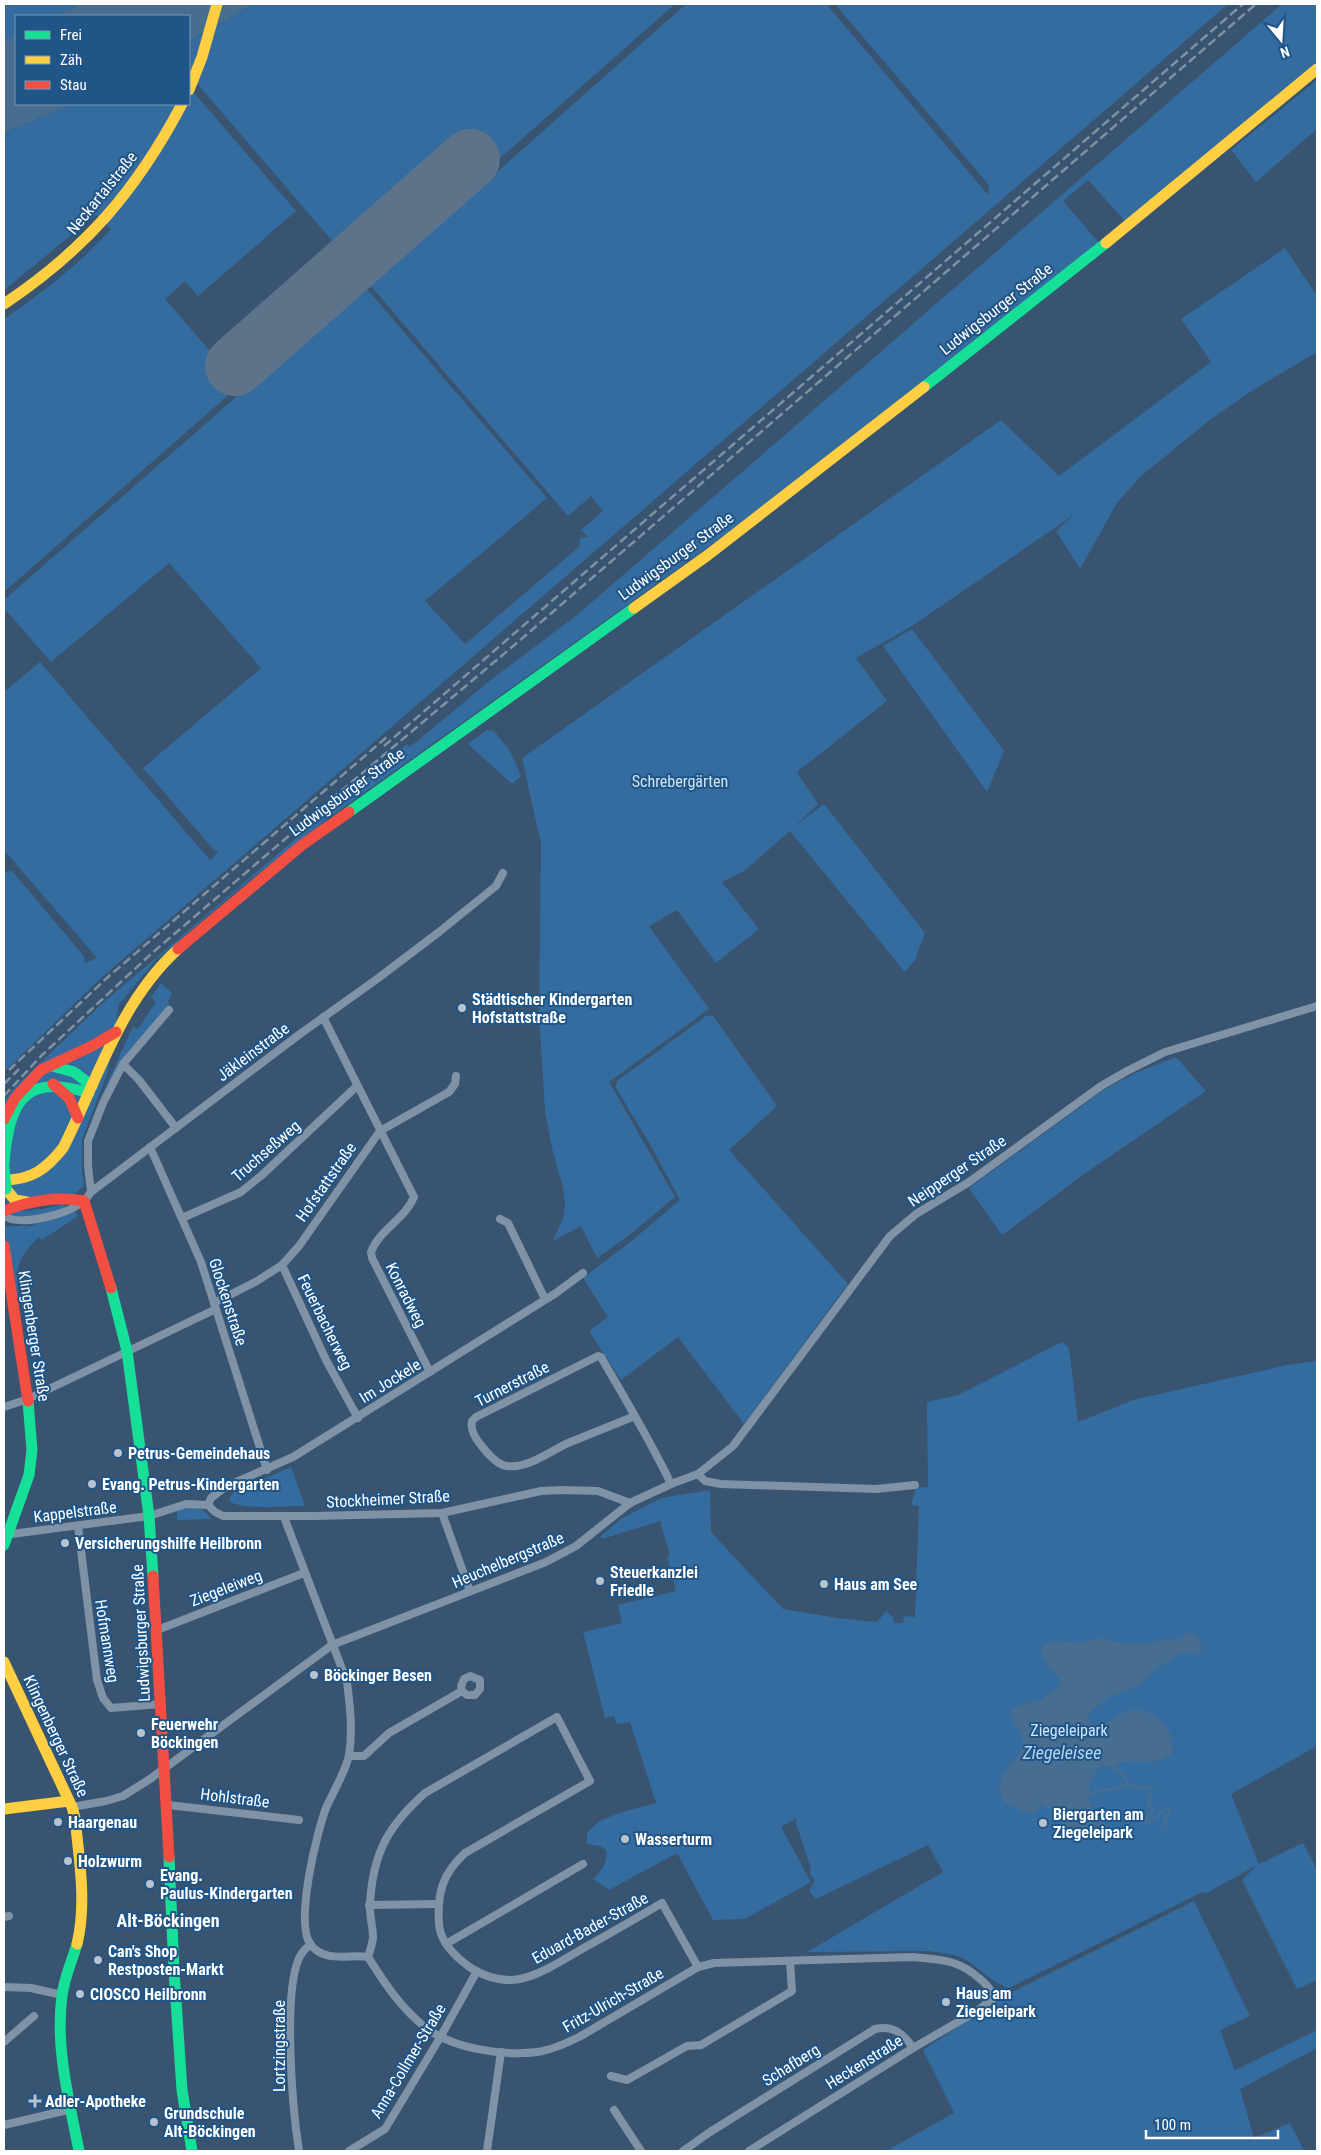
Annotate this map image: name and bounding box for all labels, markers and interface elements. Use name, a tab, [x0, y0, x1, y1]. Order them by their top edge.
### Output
legend	[15, 15, 190, 105]
north arrow	[1256, 15, 1306, 65]
text: Frei	[60, 26, 82, 44]
text: N	[1278, 43, 1292, 61]
text: Zäh	[60, 51, 82, 69]
text: Stau	[60, 76, 87, 94]
street label: Neckartalstraße	[63, 148, 141, 238]
street label: Ludwigsburger Straße	[936, 259, 1056, 359]
street label: Ludwigsburger Straße	[615, 508, 737, 604]
street label: Ludwigsburger Straße	[286, 744, 408, 840]
park label: Schrebergärten	[632, 772, 728, 791]
place label: Städtischer Kindergarten Hofstattstraße	[472, 990, 632, 1027]
marker: Städtischer Kindergarten Hofstattstraße	[456, 1002, 468, 1014]
street label: Jäkleinstraße	[213, 1019, 293, 1085]
street label: Truchseßweg	[228, 1116, 304, 1186]
street label: Neipperger Straße	[904, 1131, 1010, 1211]
street label: Hofstattstraße	[292, 1139, 360, 1225]
street label: Glockenstraße	[205, 1256, 251, 1348]
street label: Konradweg	[382, 1259, 430, 1331]
street label: Klingenberger Straße	[14, 1269, 54, 1403]
street label: Feuerbacherweg	[294, 1271, 356, 1373]
street label: Im Jockele	[356, 1355, 424, 1407]
street label: Turnerstraße	[472, 1357, 552, 1411]
place label: Petrus-Gemeindehaus	[128, 1444, 270, 1463]
marker: Petrus-Gemeindehaus	[112, 1447, 124, 1459]
place label: Evang. Petrus-Kindergarten	[102, 1475, 280, 1494]
marker: Evang. Petrus-Kindergarten	[86, 1478, 98, 1490]
street label: Stockheimer Straße	[326, 1486, 450, 1512]
street label: Kappelstraße	[32, 1497, 118, 1527]
street label: Heuchelbergstraße	[449, 1528, 567, 1592]
place label: Versicherungshilfe Heilbronn	[75, 1534, 262, 1553]
marker: Versicherungshilfe Heilbronn	[59, 1537, 71, 1549]
place label: Steuerkanzlei Friedle	[610, 1563, 698, 1600]
street label: Ludwigsburger Straße	[128, 1564, 154, 1702]
street label: Ziegeleiweg	[187, 1566, 265, 1610]
marker: Steuerkanzlei Friedle	[594, 1575, 606, 1587]
place label: Haus am See	[834, 1575, 918, 1594]
marker: Haus am See	[818, 1578, 830, 1590]
street label: Hofmannweg	[91, 1598, 123, 1684]
place label: Böckinger Besen	[324, 1666, 432, 1685]
marker: Böckinger Besen	[308, 1669, 320, 1681]
street label: Klingenberger Straße	[19, 1672, 93, 1800]
place label: Feuerwehr Böckingen	[151, 1715, 219, 1752]
park label: Ziegeleipark	[1030, 1721, 1108, 1740]
marker: Feuerwehr Böckingen	[135, 1727, 147, 1739]
water label: Ziegeleisee	[1022, 1742, 1101, 1763]
street label: Hohlstraße	[199, 1784, 271, 1812]
place label: Biergarten am Ziegeleipark	[1053, 1805, 1144, 1842]
place label: Haargenau	[68, 1813, 137, 1832]
marker: Haargenau	[52, 1816, 64, 1828]
marker: Biergarten am Ziegeleipark	[1037, 1817, 1049, 1829]
place label: Wasserturm	[635, 1830, 712, 1849]
marker: Wasserturm	[619, 1833, 631, 1845]
place label: Holzwurm	[78, 1852, 142, 1871]
marker: Holzwurm	[62, 1855, 74, 1867]
place label: Evang. Paulus-Kindergarten	[160, 1866, 293, 1903]
marker: Evang. Paulus-Kindergarten	[144, 1878, 156, 1890]
street label: Eduard-Bader-Straße	[529, 1888, 651, 1968]
district label: Alt-Böckingen	[116, 1910, 220, 1931]
place label: Can's Shop Restposten-Markt	[108, 1942, 224, 1979]
marker: Can's Shop Restposten-Markt	[92, 1954, 104, 1966]
street label: Fritz-Ulrich-Straße	[559, 1963, 667, 2037]
place label: Haus am Ziegeleipark	[956, 1984, 1036, 2021]
place label: CIOSCO Heilbronn	[90, 1985, 207, 2004]
marker: CIOSCO Heilbronn	[74, 1988, 86, 2000]
marker: Haus am Ziegeleipark	[940, 1996, 952, 2008]
street label: Lortzingstraße	[270, 2000, 289, 2092]
street label: Anna-Collmer-Straße	[366, 2000, 450, 2122]
street label: Heckenstraße	[822, 2031, 906, 2093]
street label: Schafberg	[759, 2040, 823, 2090]
place label: Adler-Apotheke	[45, 2092, 146, 2111]
marker: Adler-Apotheke	[29, 2095, 41, 2107]
place label: Grundschule Alt-Böckingen	[164, 2104, 256, 2141]
scale bar	[1146, 2108, 1278, 2140]
marker: Grundschule Alt-Böckingen	[148, 2116, 160, 2128]
text: 100 m	[1154, 2116, 1191, 2134]

